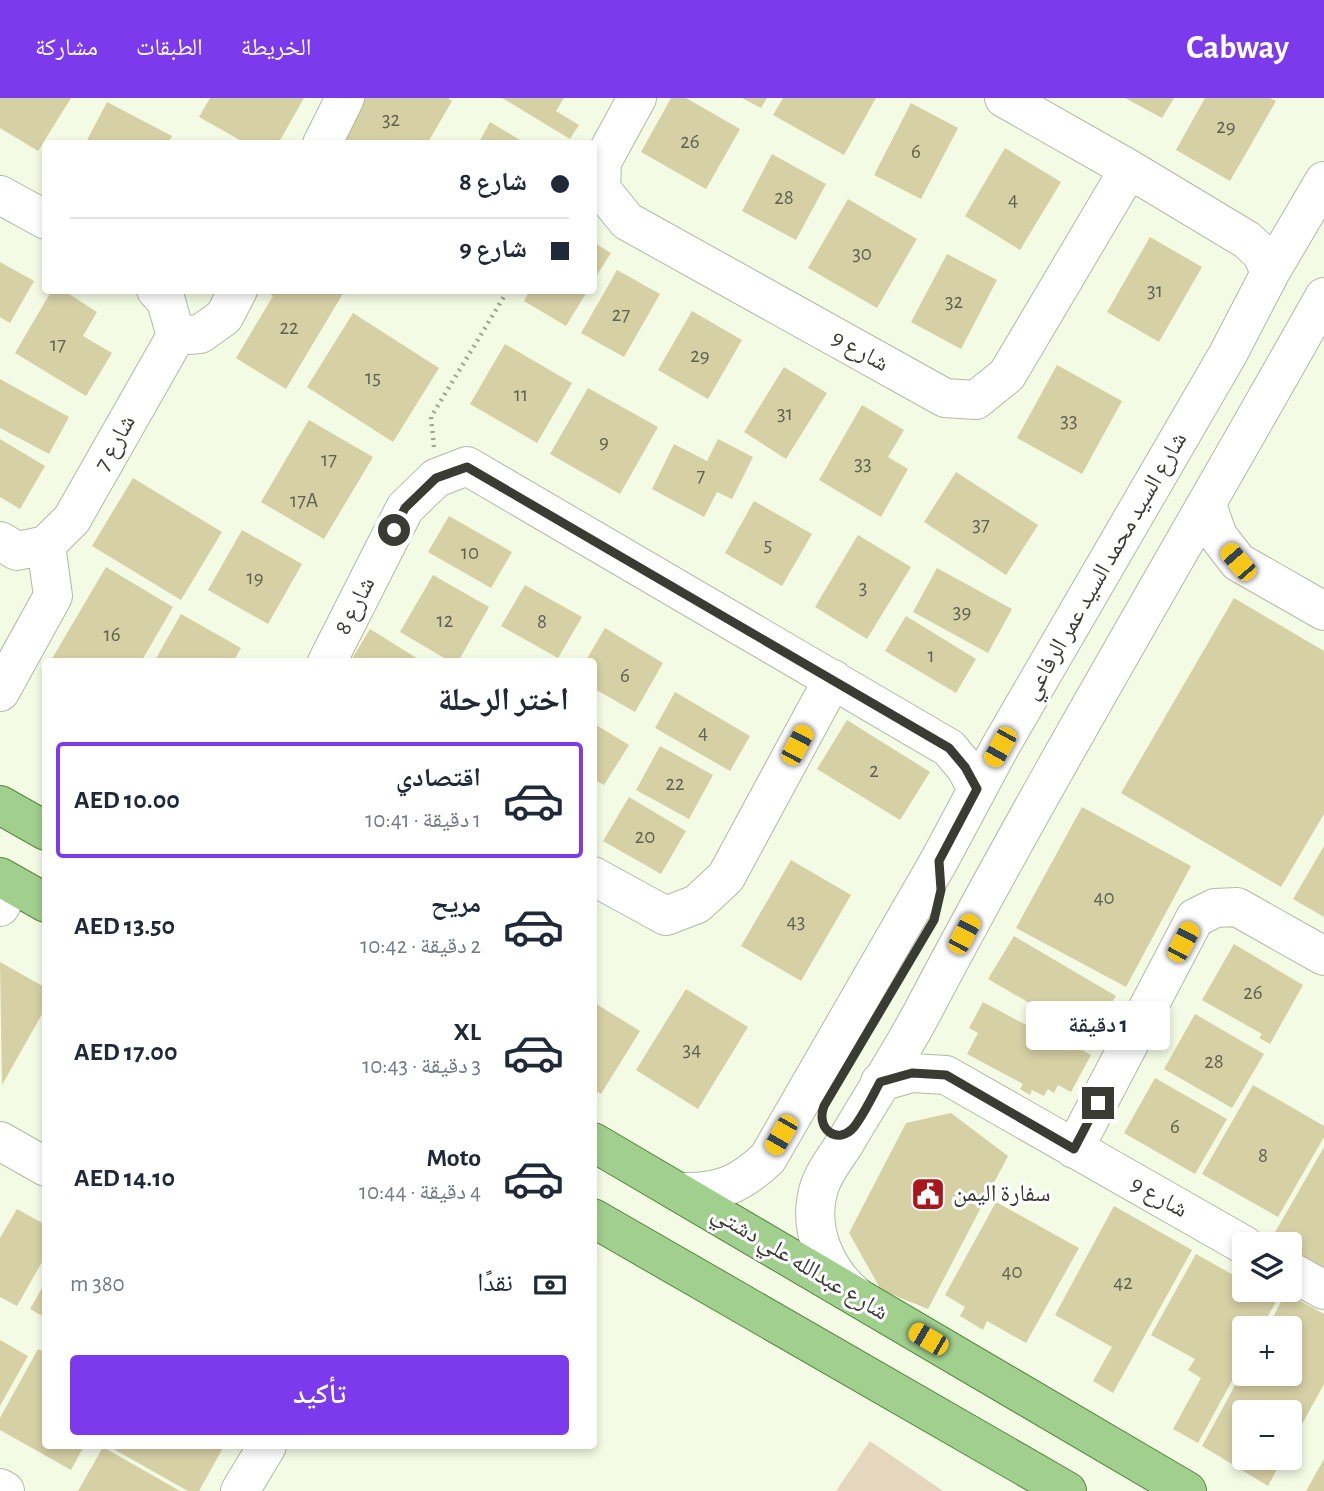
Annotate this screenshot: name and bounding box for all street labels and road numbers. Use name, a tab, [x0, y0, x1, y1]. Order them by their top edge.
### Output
street label: شارع 9	[827, 326, 892, 378]
street label: شارع 7	[90, 411, 142, 476]
street label: شارع السيد محمد السيد عمر الرفاعي	[1019, 428, 1197, 707]
street label: شارع 8	[330, 573, 381, 640]
street label: شارع 9	[1126, 1172, 1191, 1224]
street label: شارع عبدالله علي دشتي	[705, 1201, 892, 1330]

